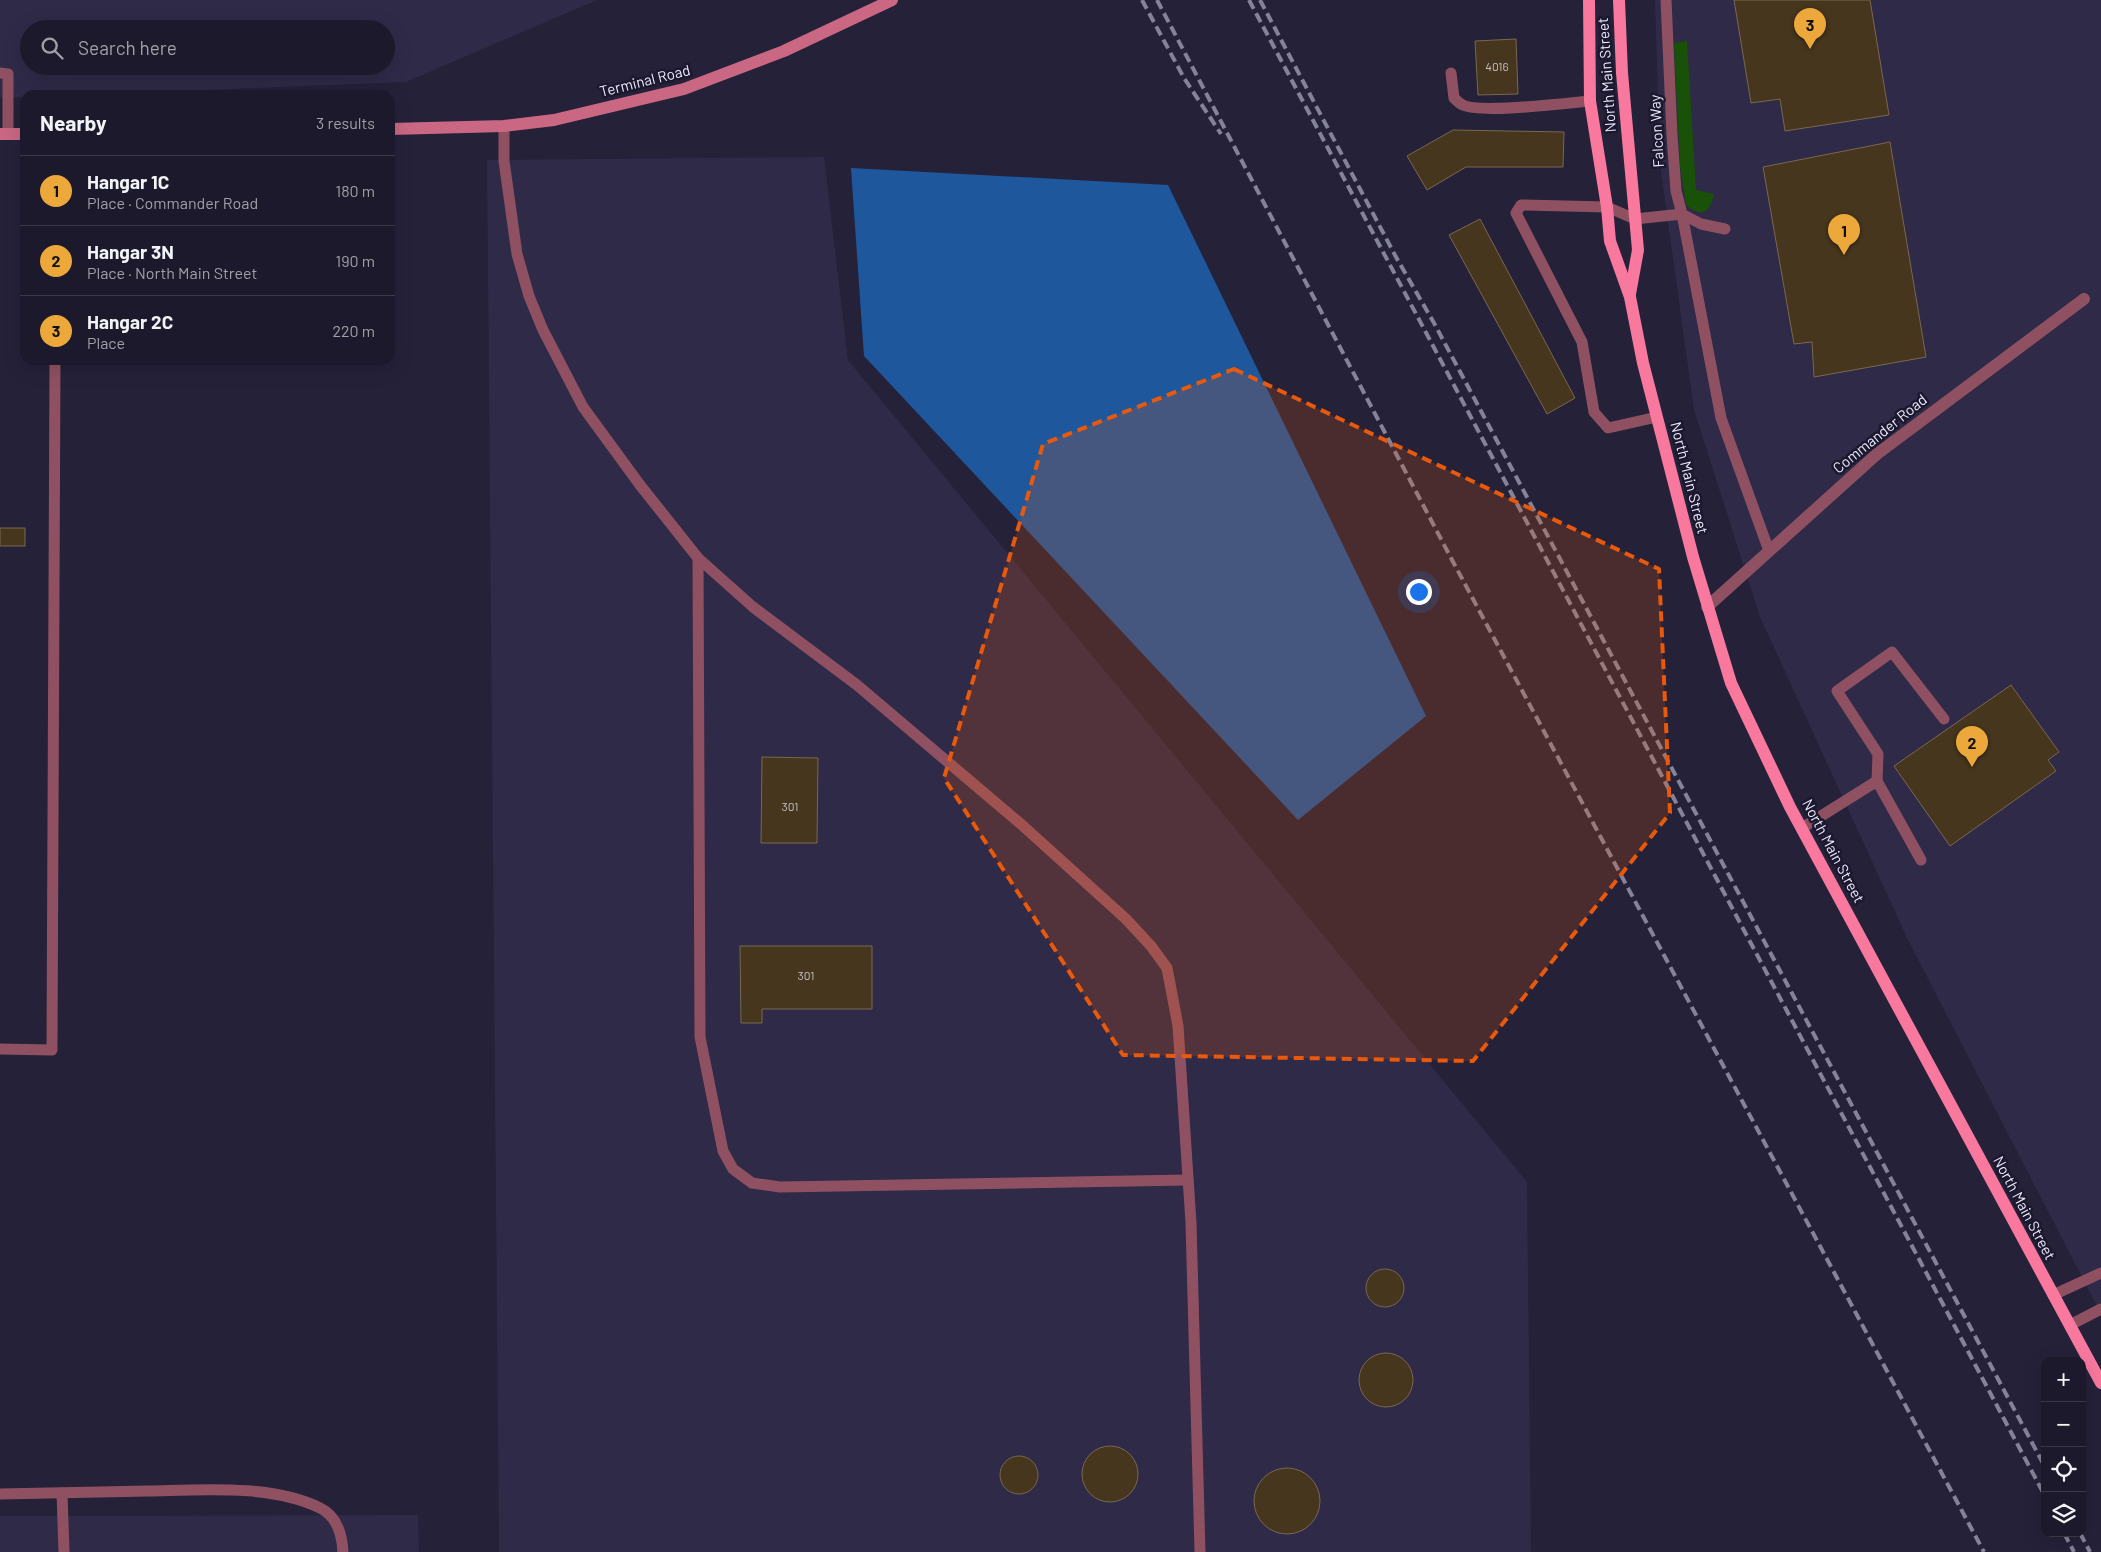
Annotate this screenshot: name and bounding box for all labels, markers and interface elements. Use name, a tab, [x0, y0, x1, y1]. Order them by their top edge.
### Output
pin: 3	[1794, 8, 1826, 49]
street label: North Main Street	[1593, 17, 1619, 133]
search box	[20, 20, 395, 75]
icon: search	[38, 34, 66, 62]
text: Search here	[78, 36, 177, 59]
house number: 4016	[1485, 59, 1509, 73]
street label: Terminal Road	[598, 60, 692, 100]
street label: Falcon Way	[1645, 94, 1667, 168]
text: Nearby	[40, 110, 106, 135]
text: 3 results	[316, 113, 375, 132]
text: Hangar 1C	[87, 170, 169, 193]
text: 1	[53, 181, 59, 200]
text: 180 m	[336, 181, 375, 200]
text: Place · Commander Road	[87, 193, 258, 212]
pin: 1	[1828, 214, 1860, 255]
text: Hangar 3N	[87, 240, 174, 263]
text: 2	[52, 251, 60, 270]
text: 190 m	[336, 251, 375, 270]
text: Place · North Main Street	[87, 263, 257, 282]
text: Hangar 2C	[87, 310, 173, 333]
text: 3	[52, 321, 60, 340]
text: 220 m	[332, 321, 375, 340]
text: Place	[87, 333, 125, 352]
street label: Commander Road	[1829, 390, 1930, 477]
street label: North Main Street	[1667, 420, 1713, 536]
your location	[1406, 579, 1432, 605]
pin: 2	[1956, 726, 1988, 767]
street label: North Main Street	[1799, 796, 1869, 905]
house number: 301	[782, 799, 798, 813]
house number: 301	[798, 968, 814, 982]
street label: North Main Street	[1990, 1153, 2060, 1262]
map controls	[2041, 1357, 2086, 1537]
button: +	[2041, 1357, 2086, 1402]
button: −	[2041, 1402, 2086, 1447]
button: locate	[2041, 1447, 2086, 1492]
button: layers	[2041, 1492, 2086, 1537]

